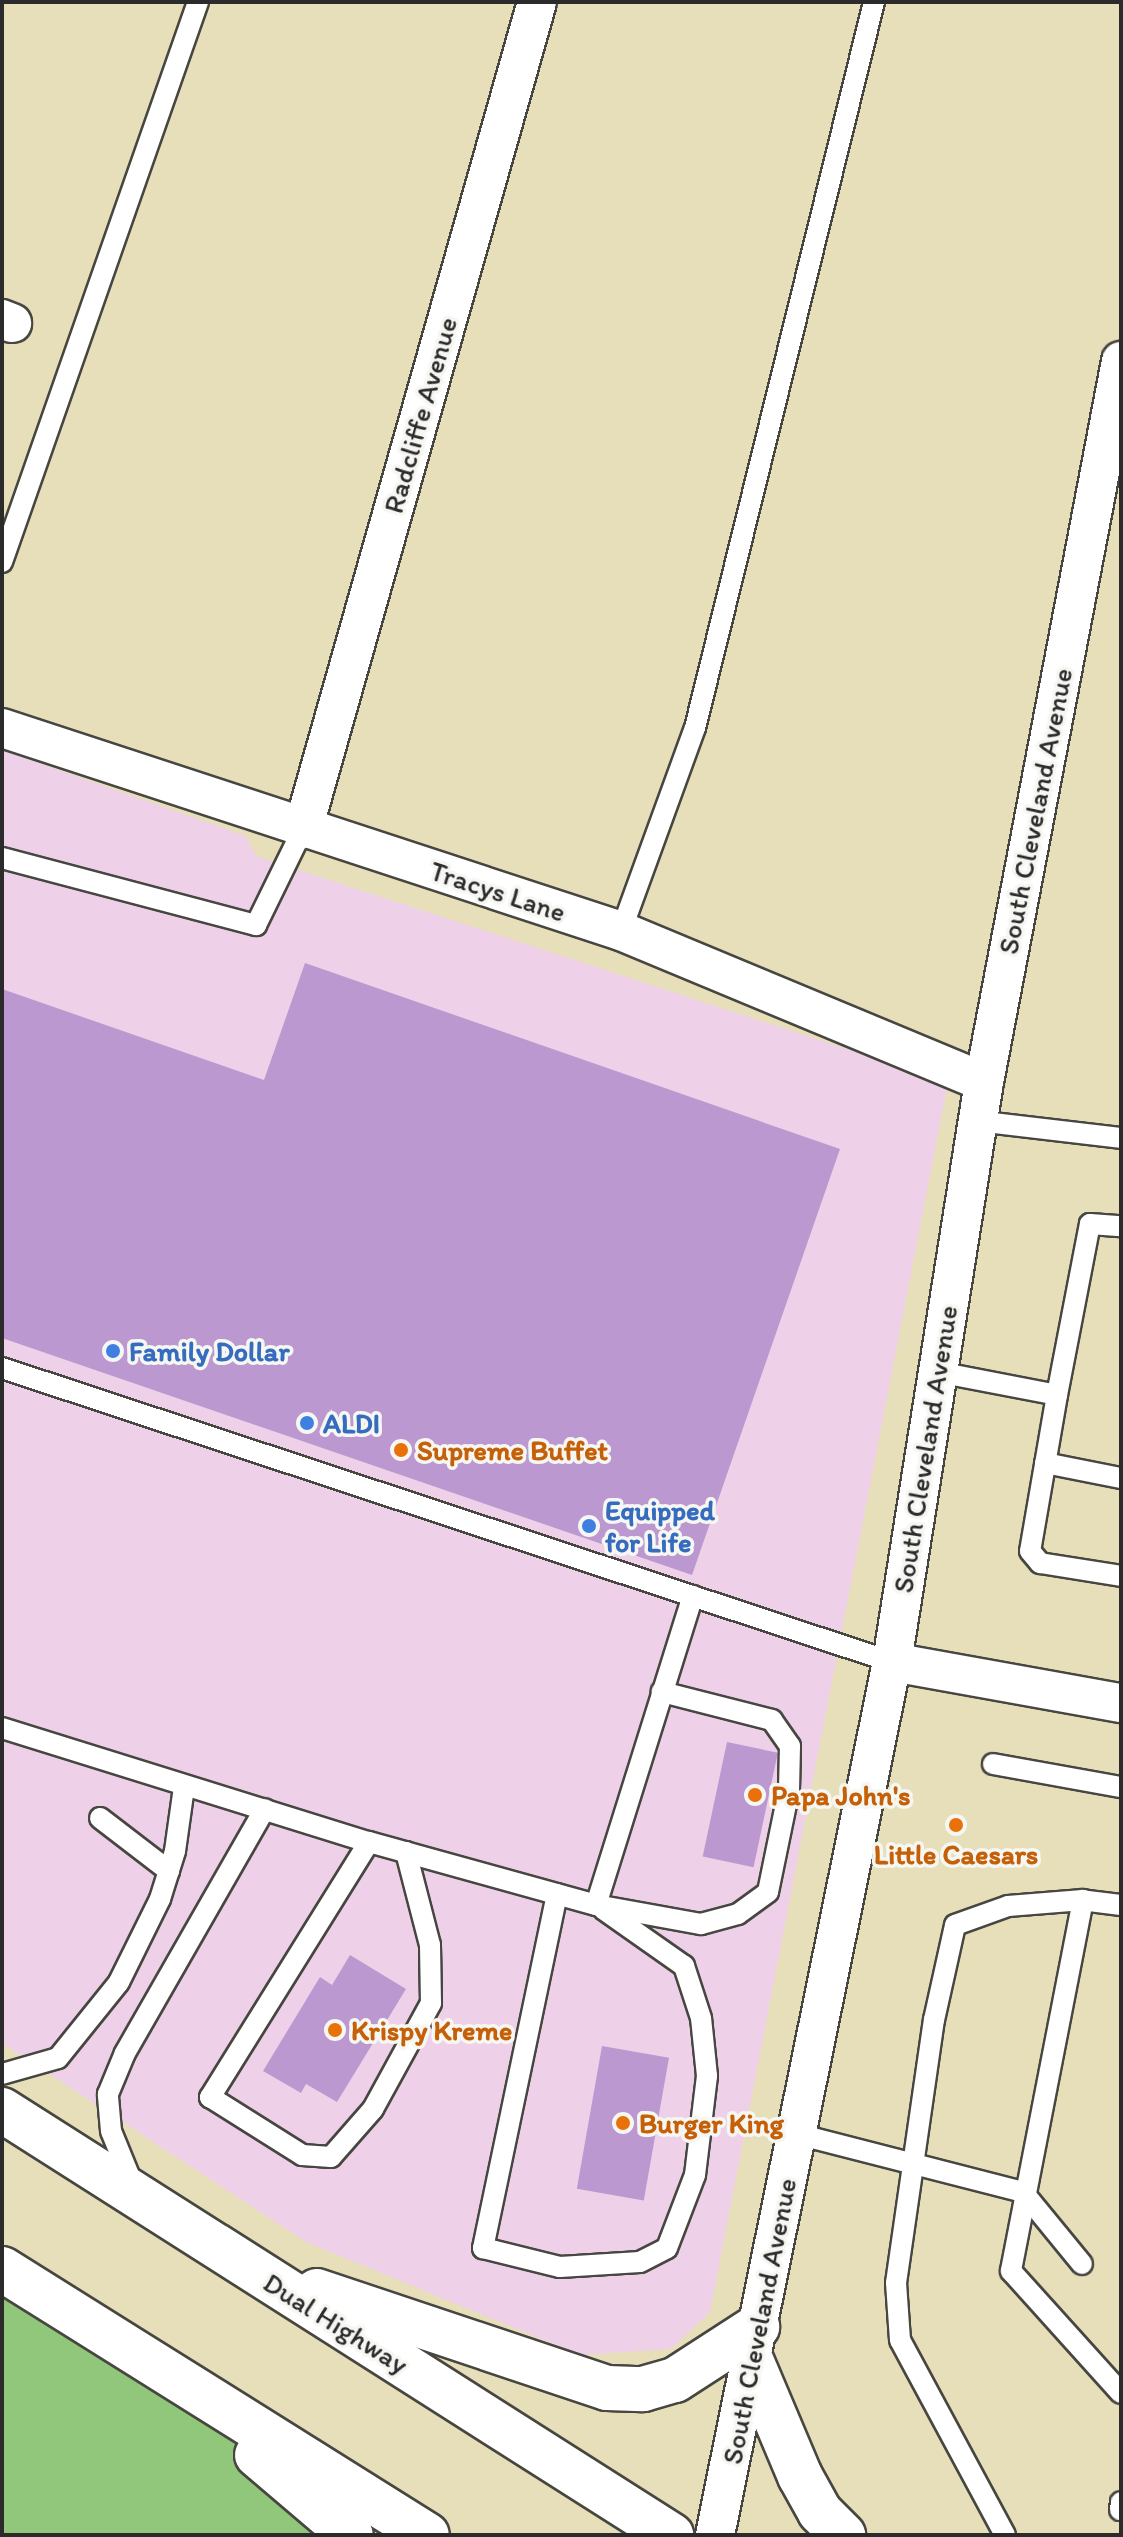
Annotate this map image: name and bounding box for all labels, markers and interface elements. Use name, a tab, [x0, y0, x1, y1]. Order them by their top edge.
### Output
street label: Radcliffe Avenue	[376, 313, 464, 517]
street label: South Cleveland Avenue	[991, 666, 1079, 956]
street label: Tracys Lane	[425, 853, 571, 929]
street label: South Cleveland Avenue	[886, 1304, 964, 1594]
place label: Family Dollar	[129, 1334, 289, 1368]
marker: Family Dollar	[104, 1342, 122, 1360]
place label: ALDI	[323, 1406, 380, 1440]
marker: ALDI	[298, 1414, 316, 1432]
place label: Supreme Buffet	[417, 1433, 608, 1467]
marker: Supreme Buffet	[392, 1441, 410, 1459]
place label: Equipped for Life	[605, 1493, 715, 1559]
marker: Equipped for Life	[580, 1517, 598, 1535]
place label: Papa John's	[771, 1778, 911, 1812]
marker: Papa John's	[746, 1786, 764, 1804]
marker: Little Caesars	[947, 1816, 965, 1834]
place label: Little Caesars	[874, 1837, 1038, 1871]
place label: Krispy Kreme	[351, 2013, 511, 2047]
marker: Krispy Kreme	[326, 2021, 344, 2039]
place label: Burger King	[639, 2106, 784, 2140]
marker: Burger King	[614, 2114, 632, 2132]
street label: South Cleveland Avenue	[715, 2176, 803, 2466]
street label: Dual Highway	[258, 2266, 414, 2380]

